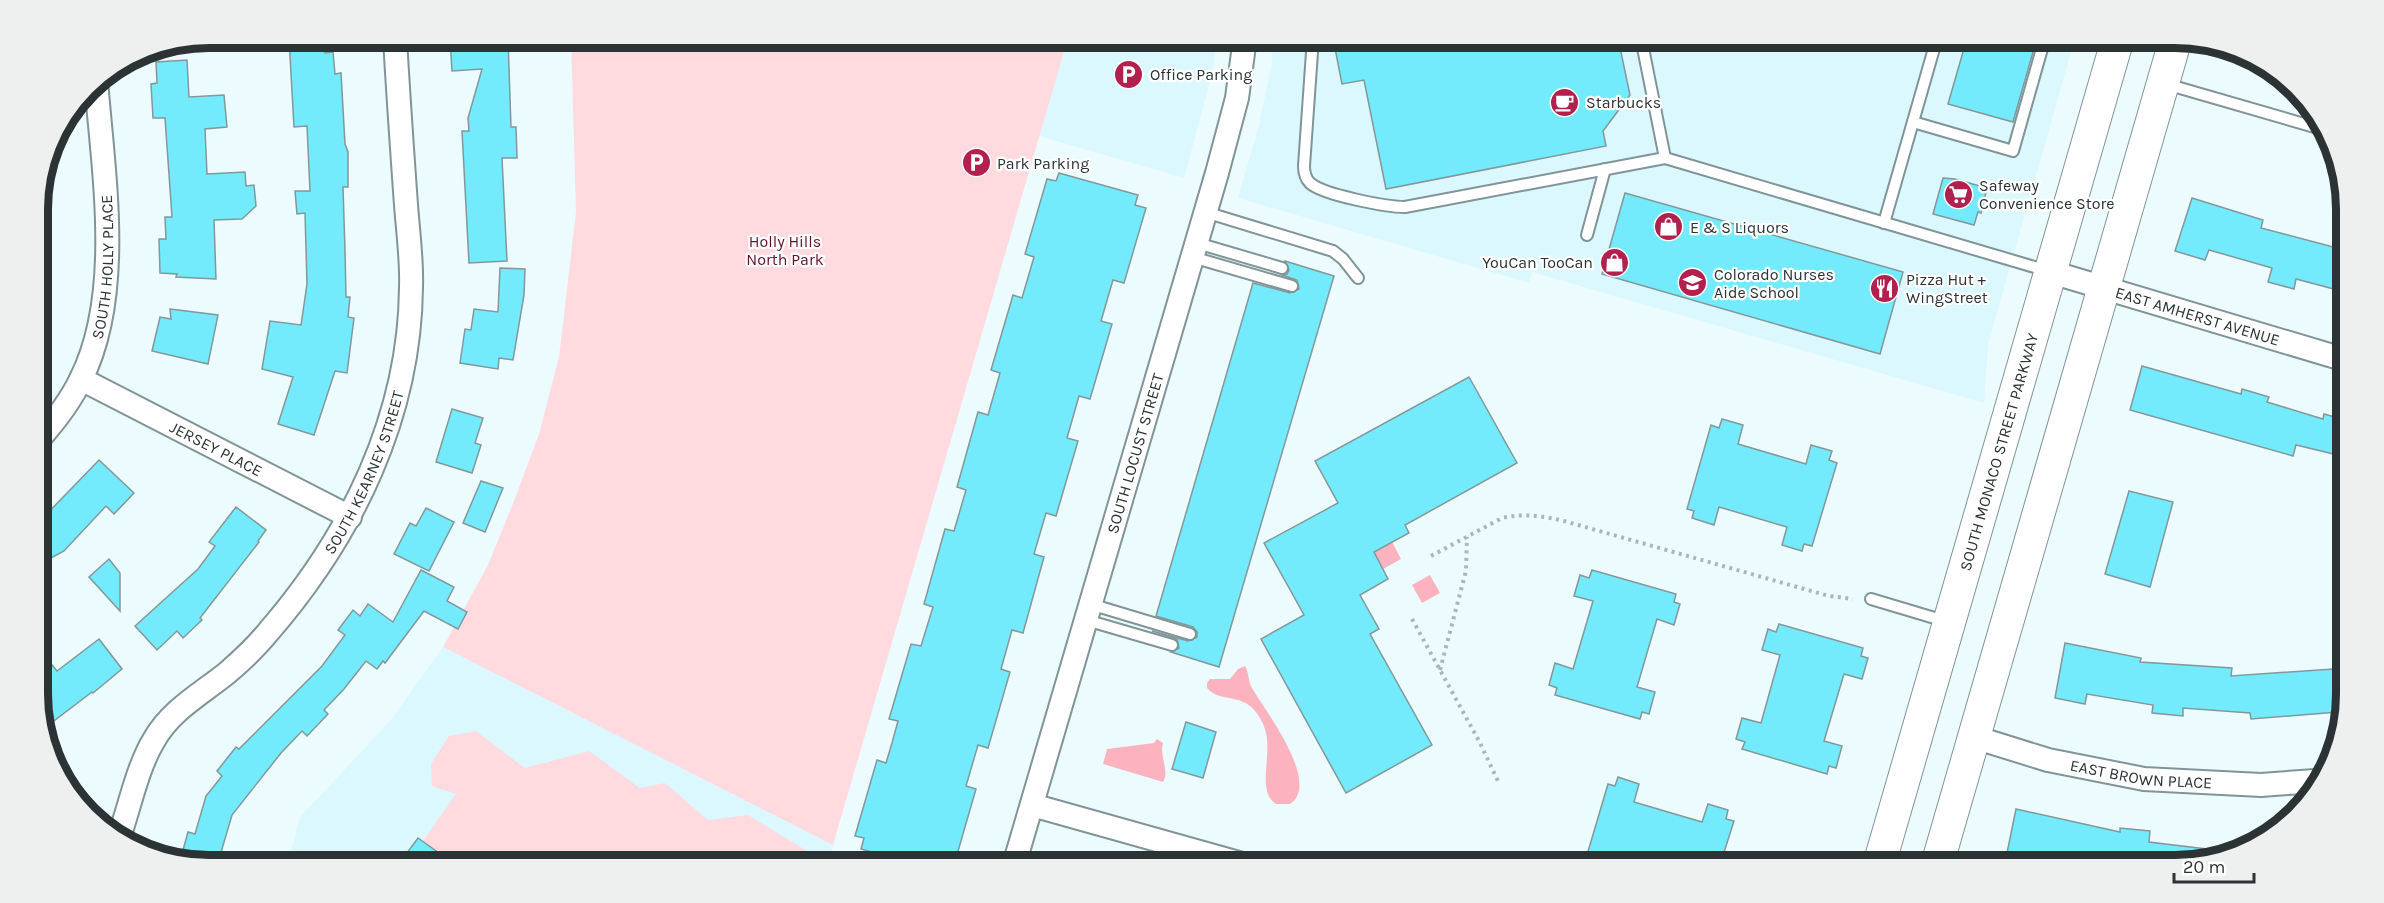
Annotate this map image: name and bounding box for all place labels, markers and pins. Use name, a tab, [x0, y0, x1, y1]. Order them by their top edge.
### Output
parking icon: Office Parking	[1113, 58, 1145, 90]
place label: Office Parking	[1150, 65, 1252, 84]
cafe icon: Starbucks	[1549, 86, 1581, 118]
place label: Starbucks	[1586, 93, 1661, 112]
parking icon: Park Parking	[960, 147, 992, 179]
place label: Park Parking	[997, 154, 1089, 173]
place label: Safeway Convenience Store	[1979, 176, 2114, 213]
supermarket icon: Safeway Convenience Store	[1942, 178, 1974, 210]
shop icon: E & S Liquors	[1653, 211, 1685, 243]
place label: E & S Liquors	[1690, 218, 1789, 237]
shop icon: YouCan TooCan	[1598, 246, 1630, 278]
place label: YouCan TooCan	[1482, 253, 1593, 272]
place label: Colorado Nurses Aide School	[1714, 265, 1834, 302]
school or university icon: Colorado Nurses Aide School	[1677, 267, 1709, 299]
place label: Pizza Hut + WingStreet	[1906, 270, 1988, 307]
restaurant icon: Pizza Hut + WingStreet	[1869, 272, 1901, 304]

